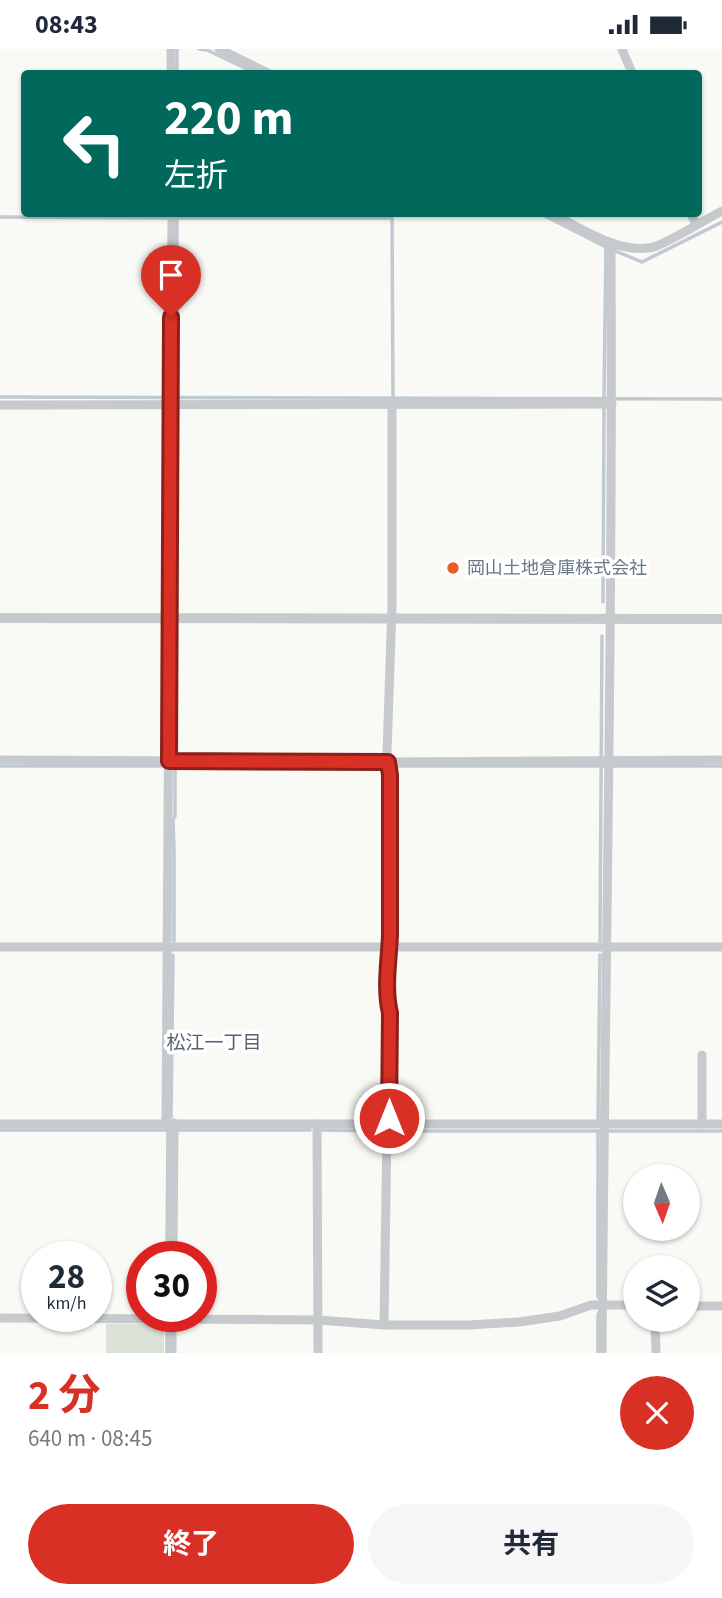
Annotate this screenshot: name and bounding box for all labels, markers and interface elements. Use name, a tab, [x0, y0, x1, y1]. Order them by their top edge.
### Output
text: 08:43	[35, 6, 98, 43]
text: 220 m	[164, 84, 293, 154]
icon: left	[49, 98, 140, 189]
text: 左折	[164, 153, 228, 199]
pin	[141, 245, 201, 317]
icon: arrive	[152, 256, 190, 294]
place label: 岡山土地倉庫株式会社	[467, 556, 647, 581]
marker: 岡山土地倉庫株式会社	[445, 560, 461, 576]
district label: 松江一丁目	[166, 1030, 262, 1057]
position arrow	[352, 1081, 426, 1155]
north arrow	[623, 1164, 700, 1241]
map controls	[623, 1164, 700, 1332]
speed limit sign: 30	[126, 1241, 217, 1332]
text: 28	[48, 1252, 85, 1302]
button: layers	[623, 1255, 700, 1332]
text: km/h	[47, 1291, 86, 1316]
text: 2 分	[28, 1366, 101, 1426]
button: close	[620, 1376, 694, 1450]
text: 640 m · 08:45	[28, 1422, 152, 1455]
button: 終了	[28, 1504, 354, 1584]
button: 共有	[368, 1504, 694, 1584]

